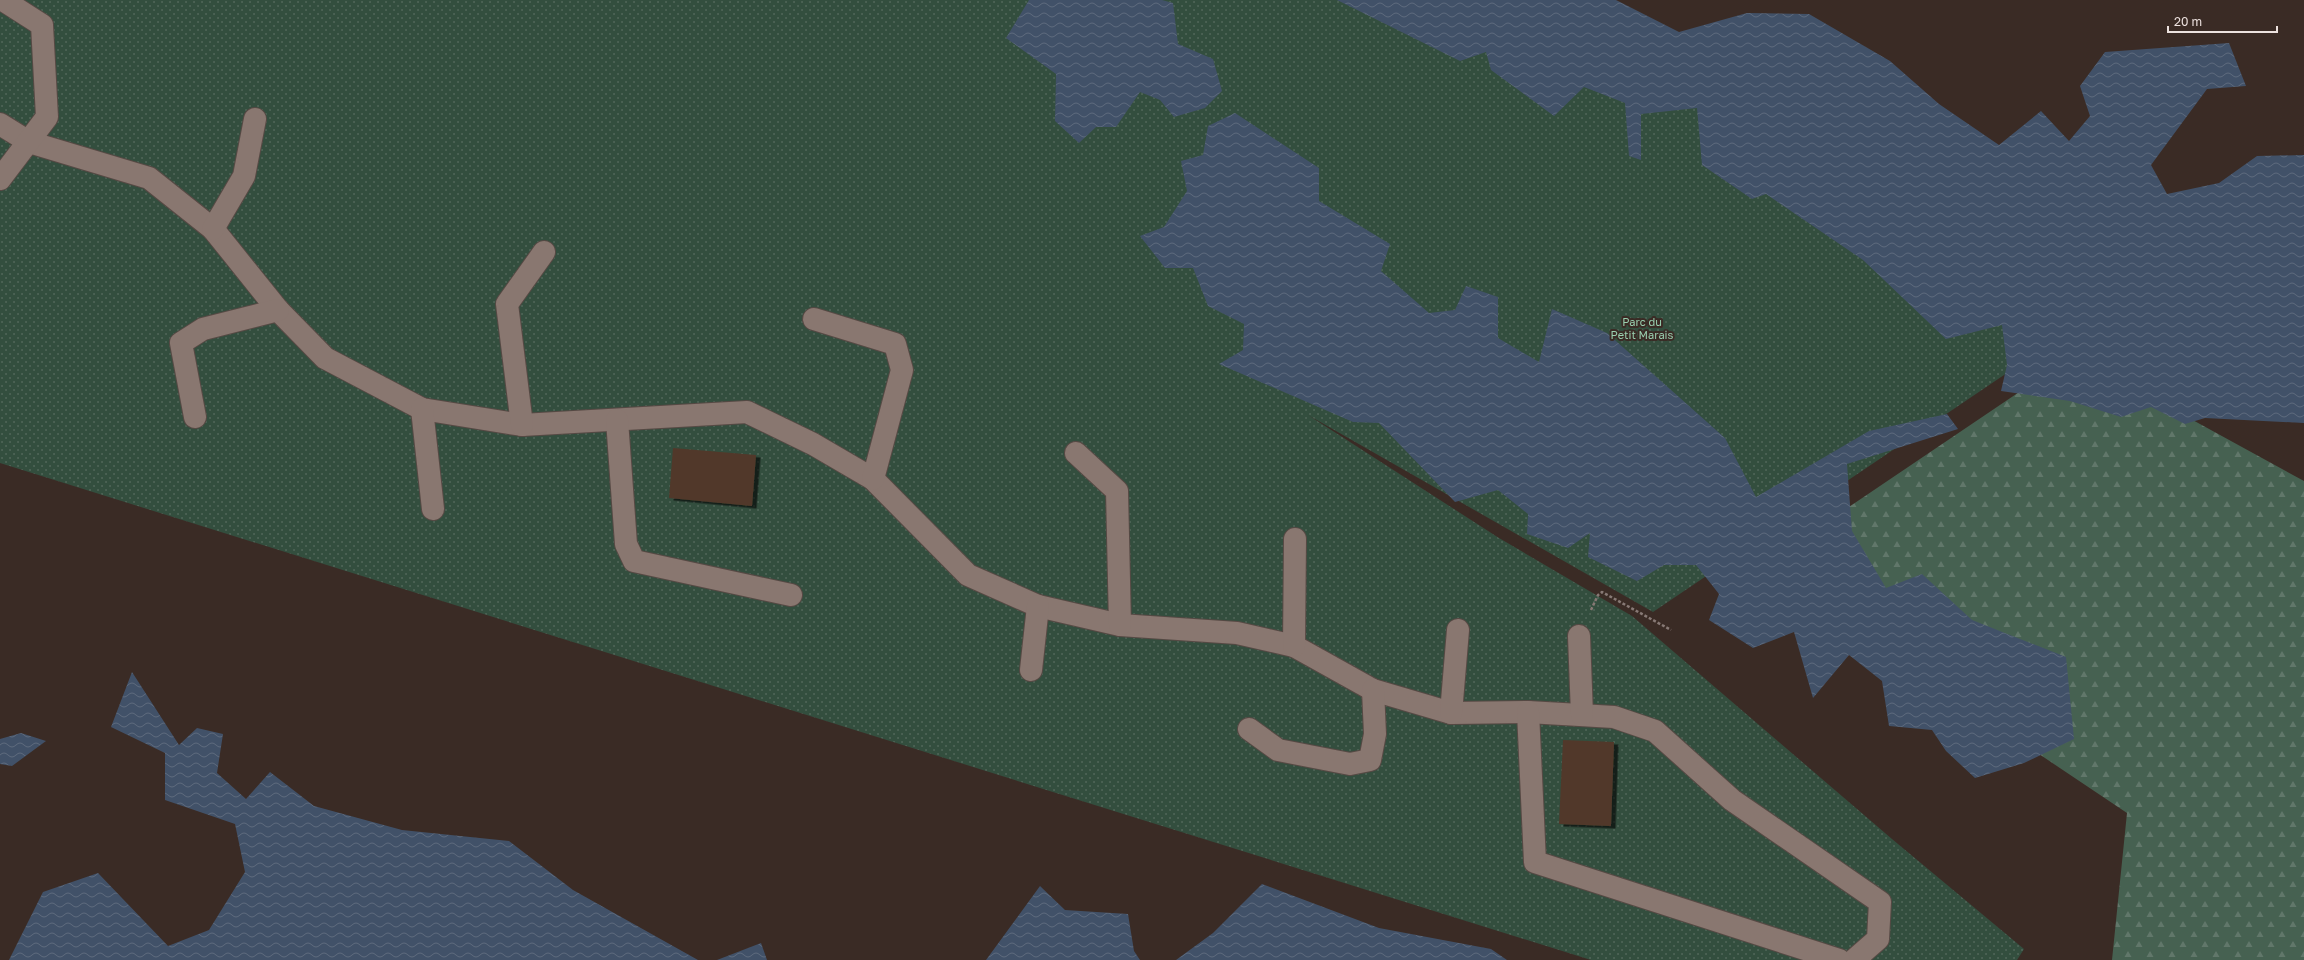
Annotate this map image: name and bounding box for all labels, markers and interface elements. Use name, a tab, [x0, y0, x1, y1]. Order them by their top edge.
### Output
scale bar	[2168, 8, 2277, 34]
text: 20 m	[2174, 14, 2202, 29]
park label: Parc du Petit Marais	[1611, 315, 1674, 341]

